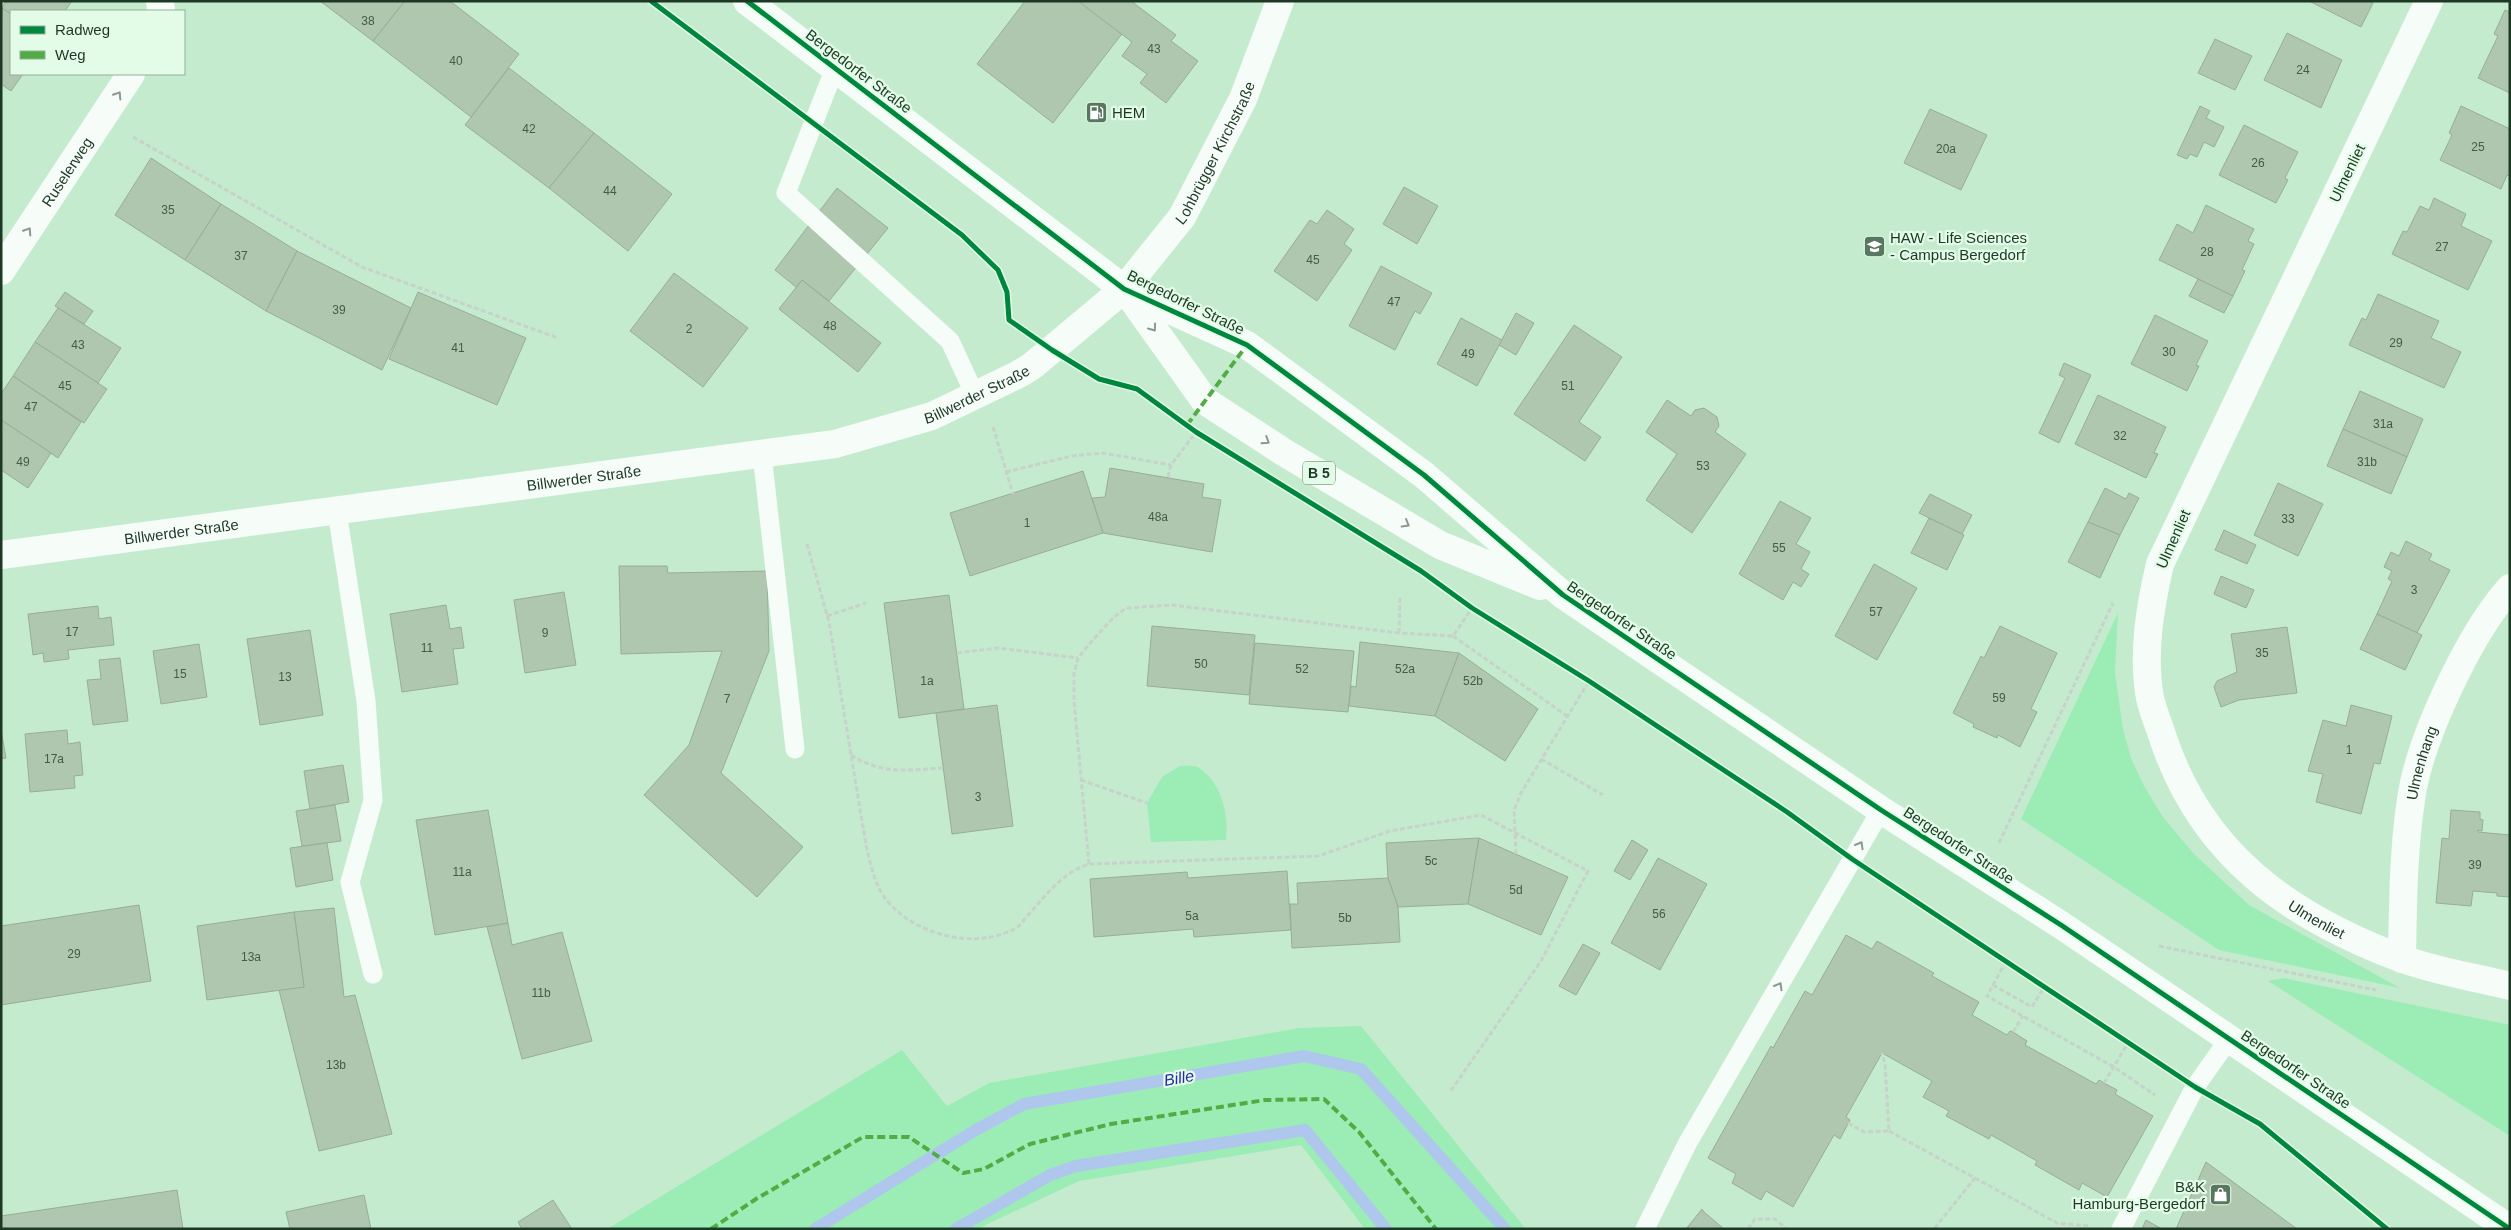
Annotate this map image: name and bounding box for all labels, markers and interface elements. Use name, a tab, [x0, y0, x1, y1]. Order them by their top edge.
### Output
legend	[10, 10, 185, 75]
house number: 38	[361, 14, 375, 28]
text: Radweg	[55, 21, 110, 38]
street label: Bergedorfer Straße	[803, 26, 915, 116]
house number: 43	[1147, 42, 1161, 56]
text: Weg	[55, 46, 86, 63]
house number: 40	[449, 54, 463, 68]
house number: 24	[2296, 63, 2310, 77]
street label: Lohbrügger Kirchstraße	[1171, 79, 1257, 227]
one-way arrow	[111, 91, 121, 100]
fuel station icon: HEM	[1084, 100, 1108, 124]
place label: HEM	[1112, 104, 1145, 121]
house number: 42	[522, 122, 536, 136]
street label: Ruselerweg	[38, 134, 95, 209]
street label: Ulmenliet	[2326, 140, 2369, 205]
house number: 25	[2471, 140, 2485, 154]
house number: 20a	[1936, 142, 1956, 156]
house number: 26	[2251, 156, 2265, 170]
house number: 44	[603, 184, 617, 198]
house number: 35	[161, 203, 175, 217]
one-way arrow	[22, 227, 31, 236]
place label: HAW - Life Sciences - Campus Bergedorf	[1890, 229, 2027, 263]
school or university icon: HAW - Life Sciences - Campus Bergedorf	[1862, 234, 1886, 258]
house number: 27	[2435, 240, 2449, 254]
house number: 28	[2200, 245, 2214, 259]
house number: 37	[234, 249, 248, 263]
house number: 45	[1306, 253, 1320, 267]
street label: Bergedorfer Straße	[1125, 266, 1247, 338]
house number: 47	[1387, 295, 1401, 309]
house number: 39	[332, 303, 346, 317]
house number: 48	[823, 319, 837, 333]
house number: 2	[686, 322, 693, 336]
one-way arrow	[1147, 323, 1156, 332]
house number: 29	[2389, 336, 2403, 350]
house number: 43	[71, 338, 85, 352]
house number: 41	[451, 341, 465, 355]
house number: 30	[2162, 345, 2176, 359]
house number: 49	[1461, 347, 1475, 361]
street label: Billwerder Straße	[922, 361, 1033, 426]
house number: 45	[58, 379, 72, 393]
house number: 51	[1561, 379, 1575, 393]
house number: 47	[24, 400, 38, 414]
house number: 31a	[2373, 417, 2393, 431]
house number: 32	[2113, 429, 2127, 443]
one-way arrow	[1260, 435, 1270, 444]
house number: 49	[16, 455, 30, 469]
house number: 31b	[2357, 455, 2377, 469]
house number: 53	[1696, 459, 1710, 473]
street label: Billwerder Straße	[526, 461, 642, 493]
road number: B 5	[1303, 462, 1335, 484]
street label: Ulmenliet	[2153, 506, 2194, 571]
house number: 48a	[1148, 510, 1168, 524]
house number: 33	[2281, 512, 2295, 526]
street label: Billwerder Straße	[123, 515, 240, 547]
house number: 1	[1024, 516, 1031, 530]
one-way arrow	[1400, 518, 1409, 528]
house number: 55	[1772, 541, 1786, 555]
street label: Bergedorfer Straße	[1564, 577, 1680, 663]
house number: 3	[2411, 583, 2418, 597]
house number: 57	[1869, 605, 1883, 619]
house number: 17	[65, 625, 79, 639]
house number: 9	[542, 626, 549, 640]
house number: 11	[421, 641, 434, 655]
house number: 35	[2255, 646, 2269, 660]
house number: 50	[1194, 657, 1208, 671]
house number: 52	[1295, 662, 1309, 676]
house number: 52a	[1395, 662, 1415, 676]
house number: 15	[173, 667, 187, 681]
house number: 13	[278, 670, 292, 684]
house number: 1a	[920, 674, 934, 688]
house number: 52b	[1463, 674, 1483, 688]
house number: 59	[1992, 691, 2006, 705]
house number: 7	[724, 692, 731, 706]
street label: Ulmenhang	[2403, 723, 2440, 801]
house number: 1	[2346, 743, 2353, 757]
house number: 17a	[44, 752, 64, 766]
house number: 3	[975, 790, 982, 804]
street label: Bergedorfer Straße	[1901, 803, 2017, 887]
one-way arrow	[1854, 842, 1864, 851]
house number: 5c	[1425, 854, 1437, 868]
house number: 39	[2468, 858, 2482, 872]
house number: 11a	[452, 865, 472, 879]
house number: 5d	[1509, 883, 1523, 897]
street label: Ulmenliet	[2285, 896, 2349, 942]
house number: 56	[1652, 907, 1666, 921]
house number: 5a	[1185, 909, 1199, 923]
house number: 5b	[1338, 911, 1352, 925]
house number: 29	[67, 947, 81, 961]
house number: 13a	[241, 950, 261, 964]
one-way arrow	[1773, 983, 1783, 992]
house number: 11b	[531, 986, 551, 1000]
street label: Bergedorfer Straße	[2238, 1026, 2354, 1112]
house number: 13b	[326, 1058, 346, 1072]
water label: Bille	[1163, 1067, 1195, 1089]
place label: B&K Hamburg-Bergedorf	[2072, 1178, 2206, 1212]
shop icon: B&K Hamburg-Bergedorf	[2209, 1183, 2233, 1207]

